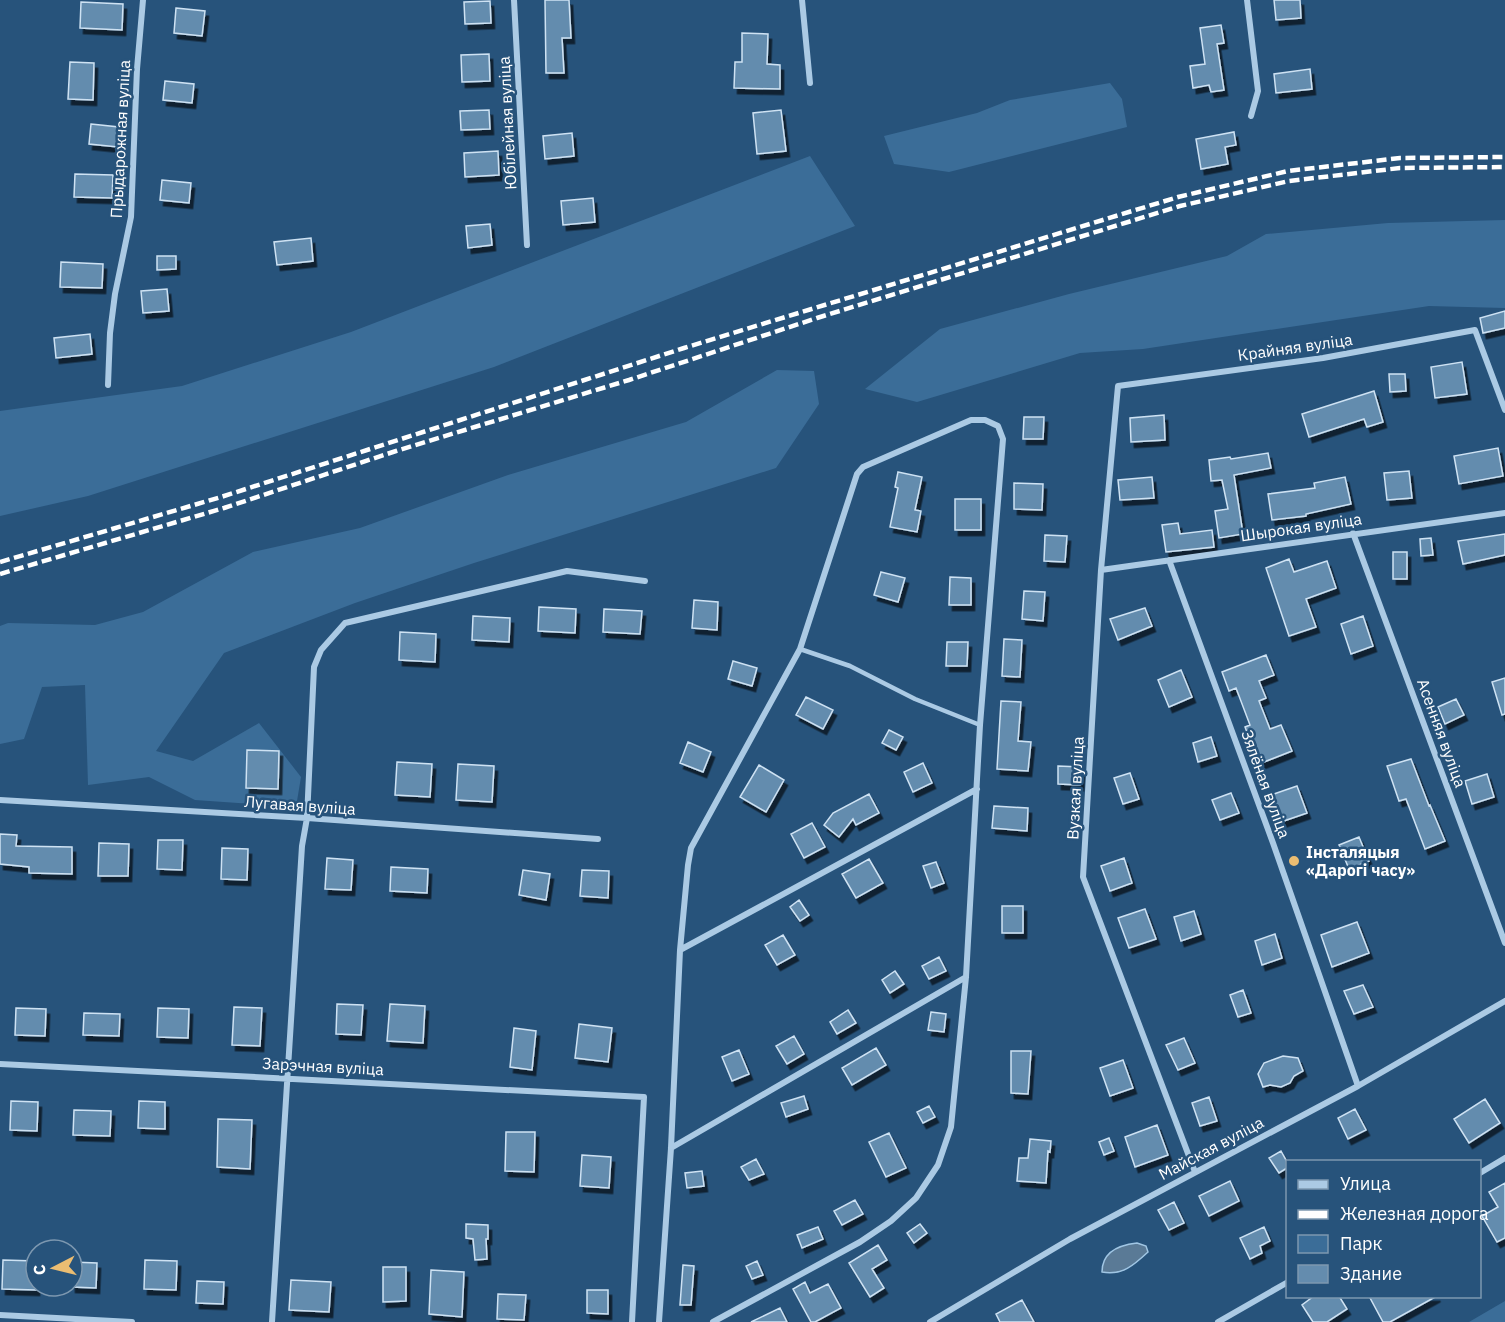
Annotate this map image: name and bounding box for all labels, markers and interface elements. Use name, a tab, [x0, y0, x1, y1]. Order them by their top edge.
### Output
street label: Юбілейная вуліца	[493, 55, 520, 190]
street label: Прыдарожная вуліца	[106, 59, 134, 219]
street label: Крайняя вуліца	[1236, 329, 1354, 365]
street label: Шырокая вуліца	[1239, 509, 1363, 545]
street label: Асенняя вуліца	[1413, 676, 1471, 791]
street label: Зялёная вуліца	[1237, 727, 1295, 841]
street label: Вузкая вуліца	[1062, 735, 1088, 840]
street label: Лугавая вуліца	[244, 791, 357, 819]
place label: Інсталяцыя «Дарогі часу»	[1306, 842, 1415, 880]
marker: Інсталяцыя «Дарогі часу»	[1287, 854, 1301, 868]
street label: Зарэчная вуліца	[262, 1053, 385, 1079]
street label: Майская вуліца	[1155, 1112, 1267, 1184]
legend	[1286, 1160, 1481, 1298]
text: Улица	[1340, 1172, 1391, 1195]
text: Железная дорога	[1340, 1202, 1489, 1225]
text: Парк	[1340, 1232, 1383, 1255]
north arrow	[24, 1238, 84, 1298]
text: Здание	[1340, 1262, 1402, 1285]
text: С	[29, 1263, 50, 1276]

